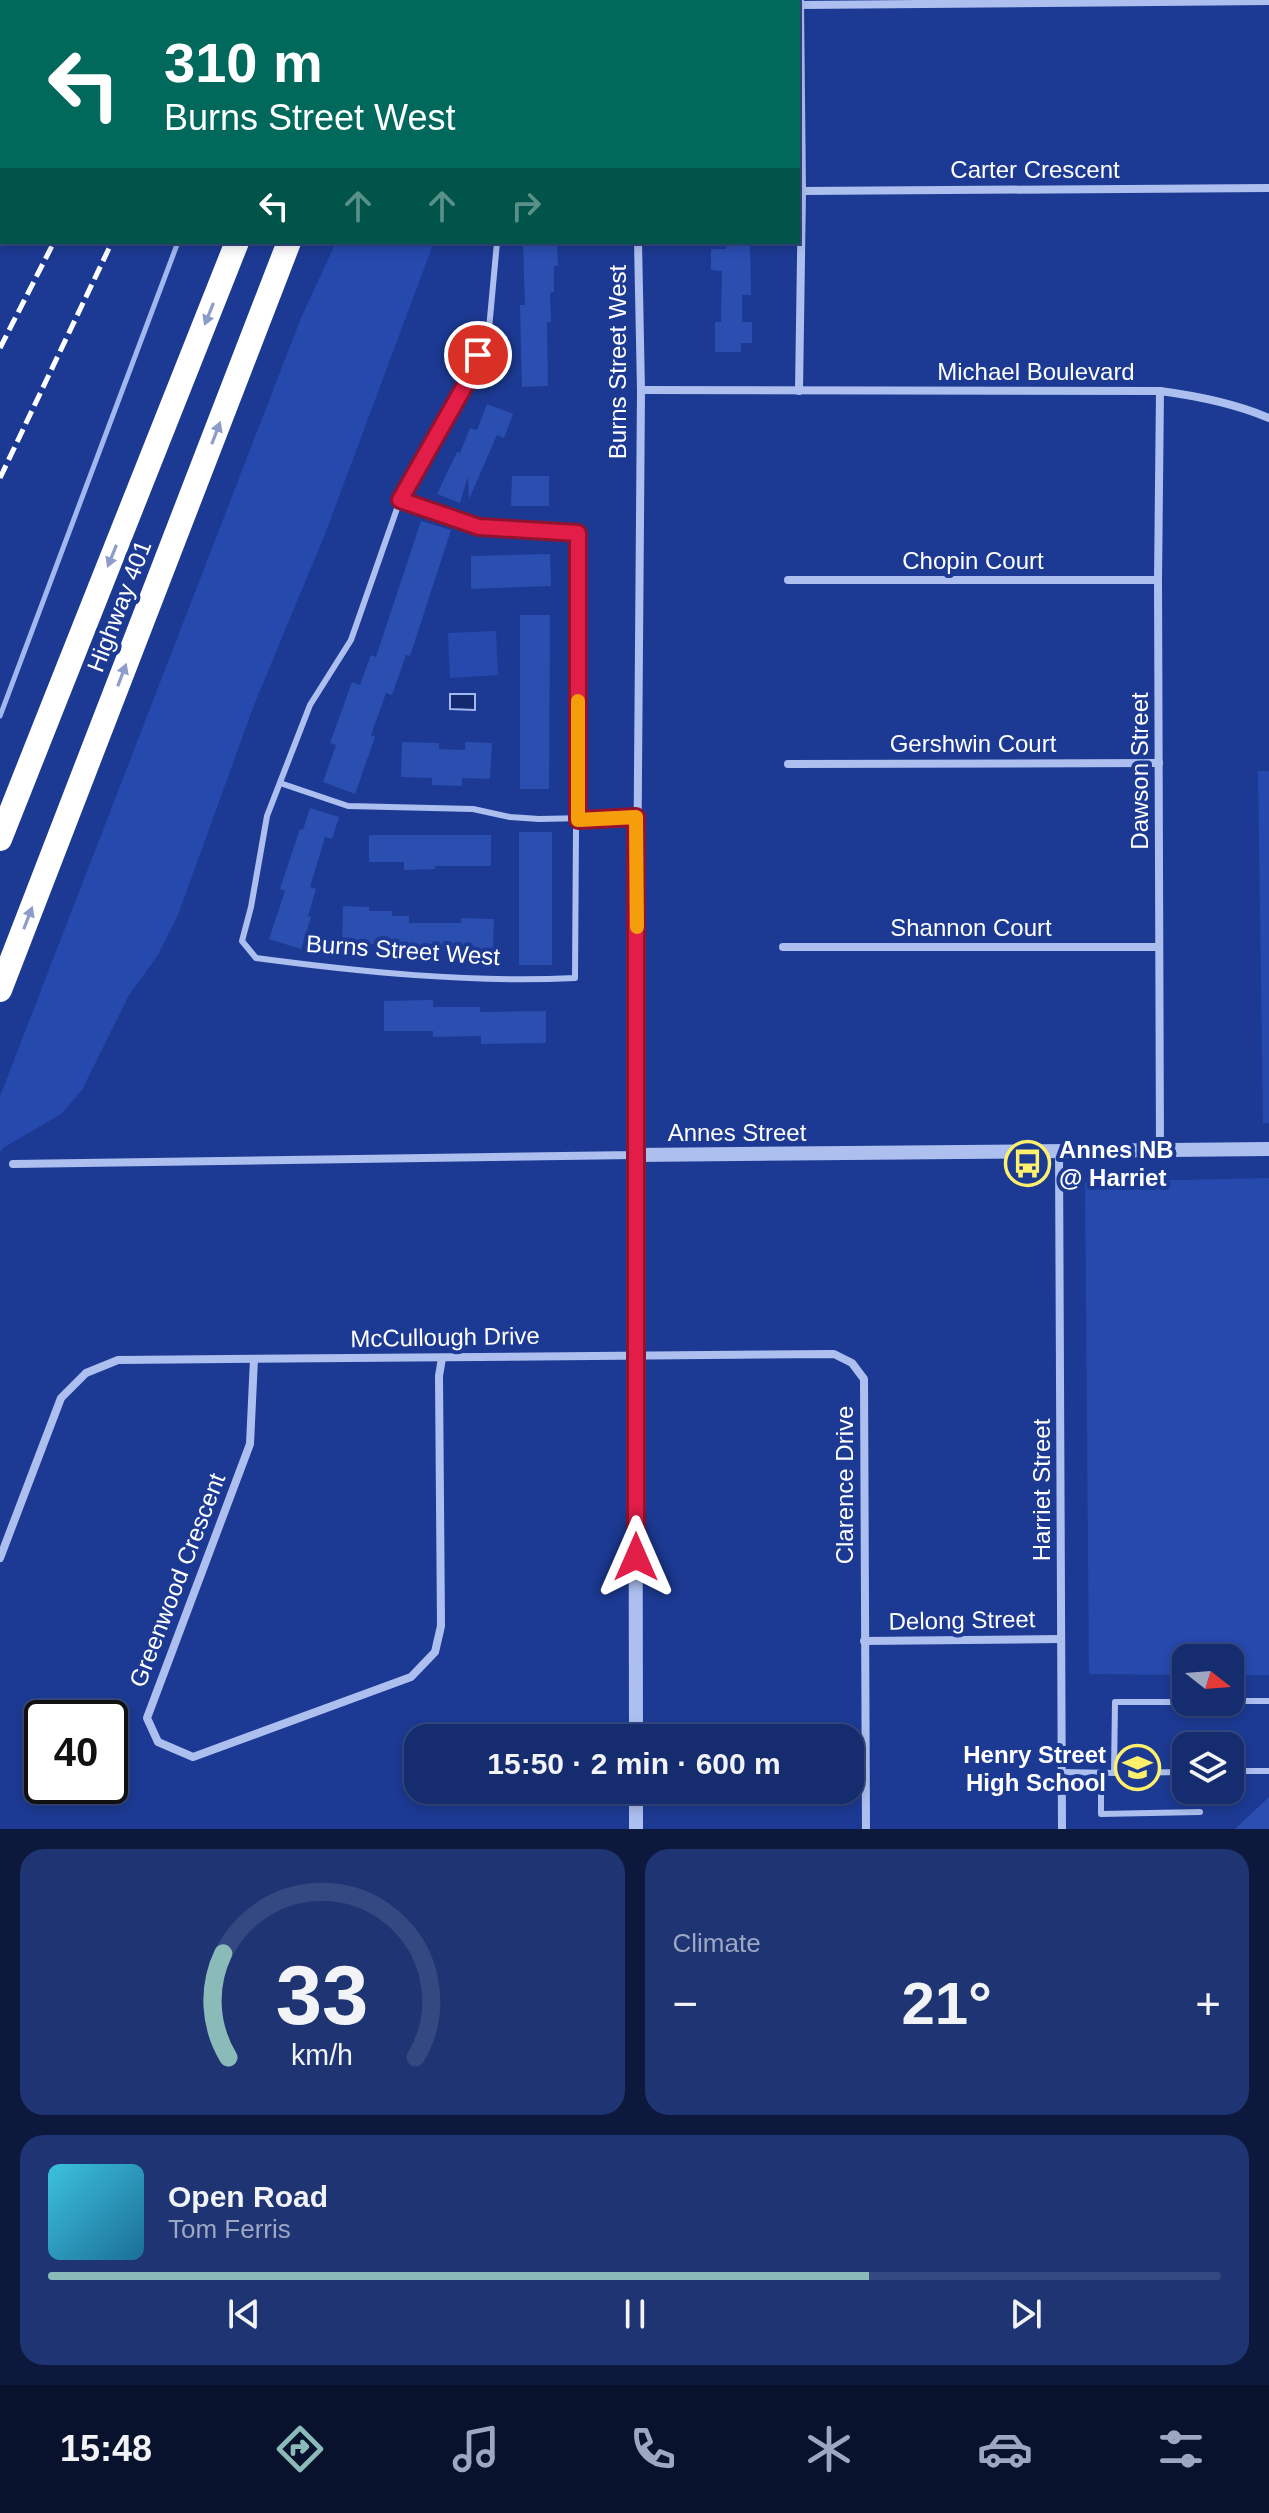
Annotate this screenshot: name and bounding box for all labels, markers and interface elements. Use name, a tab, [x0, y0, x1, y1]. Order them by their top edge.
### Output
text: 310 m	[164, 31, 323, 94]
icon: left	[32, 32, 136, 136]
text: Burns Street West	[164, 97, 455, 138]
street label: Carter Crescent	[950, 156, 1120, 183]
icon: left	[252, 184, 296, 228]
icon: ahead	[336, 184, 380, 228]
icon: ahead	[420, 184, 464, 228]
icon: right	[504, 184, 548, 228]
street label: Burns Street West	[604, 265, 631, 459]
one-way arrow	[202, 302, 215, 326]
pin	[444, 321, 512, 389]
icon: arrive	[456, 333, 500, 377]
street label: Michael Boulevard	[937, 358, 1135, 385]
one-way arrow	[210, 421, 223, 445]
street label: Highway 401	[82, 536, 156, 676]
one-way arrow	[106, 544, 119, 568]
street label: Chopin Court	[902, 547, 1044, 574]
one-way arrow	[116, 663, 129, 687]
street label: Dawson Street	[1126, 692, 1153, 850]
street label: Gershwin Court	[890, 730, 1057, 757]
one-way arrow	[22, 906, 35, 930]
street label: Shannon Court	[890, 914, 1052, 941]
street label: Burns Street West	[305, 930, 501, 970]
street label: Annes Street	[668, 1119, 807, 1146]
place label: Annes NB @ Harriet	[1059, 1136, 1174, 1191]
bus stop icon: Annes NB @ Harriet	[1004, 1139, 1052, 1187]
street label: McCullough Drive	[350, 1322, 540, 1352]
street label: Clarence Drive	[831, 1406, 858, 1564]
street label: Harriet Street	[1028, 1418, 1055, 1561]
street label: Greenwood Crescent	[124, 1469, 230, 1691]
position arrow	[594, 1515, 678, 1599]
street label: Delong Street	[888, 1605, 1036, 1635]
north arrow	[1172, 1644, 1244, 1716]
map controls	[1172, 1644, 1244, 1804]
speed limit sign: 40	[24, 1700, 128, 1804]
button: layers	[1172, 1732, 1244, 1804]
place label: Henry Street High School	[963, 1741, 1106, 1796]
school or university icon: Henry Street High School	[1113, 1744, 1161, 1792]
text: 15:50 · 2 min · 600 m	[487, 1747, 781, 1780]
text: Climate	[673, 1928, 761, 1958]
text: 33	[276, 1949, 369, 2042]
text: 21°	[901, 1970, 992, 2037]
text: −	[673, 1979, 698, 2028]
text: +	[1195, 1979, 1221, 2028]
text: km/h	[291, 2039, 353, 2071]
text: Open Road	[168, 2180, 328, 2213]
text: Tom Ferris	[168, 2214, 291, 2244]
icon: previous	[222, 2292, 266, 2336]
icon: pause	[613, 2292, 657, 2336]
icon: next	[1004, 2292, 1048, 2336]
icon: directions	[272, 2421, 328, 2477]
icon: music	[448, 2421, 504, 2477]
icon: phone	[625, 2421, 681, 2477]
icon: climate	[801, 2421, 857, 2477]
icon: car	[977, 2421, 1033, 2477]
icon: filters	[1153, 2421, 1209, 2477]
text: 15:48	[60, 2428, 152, 2469]

